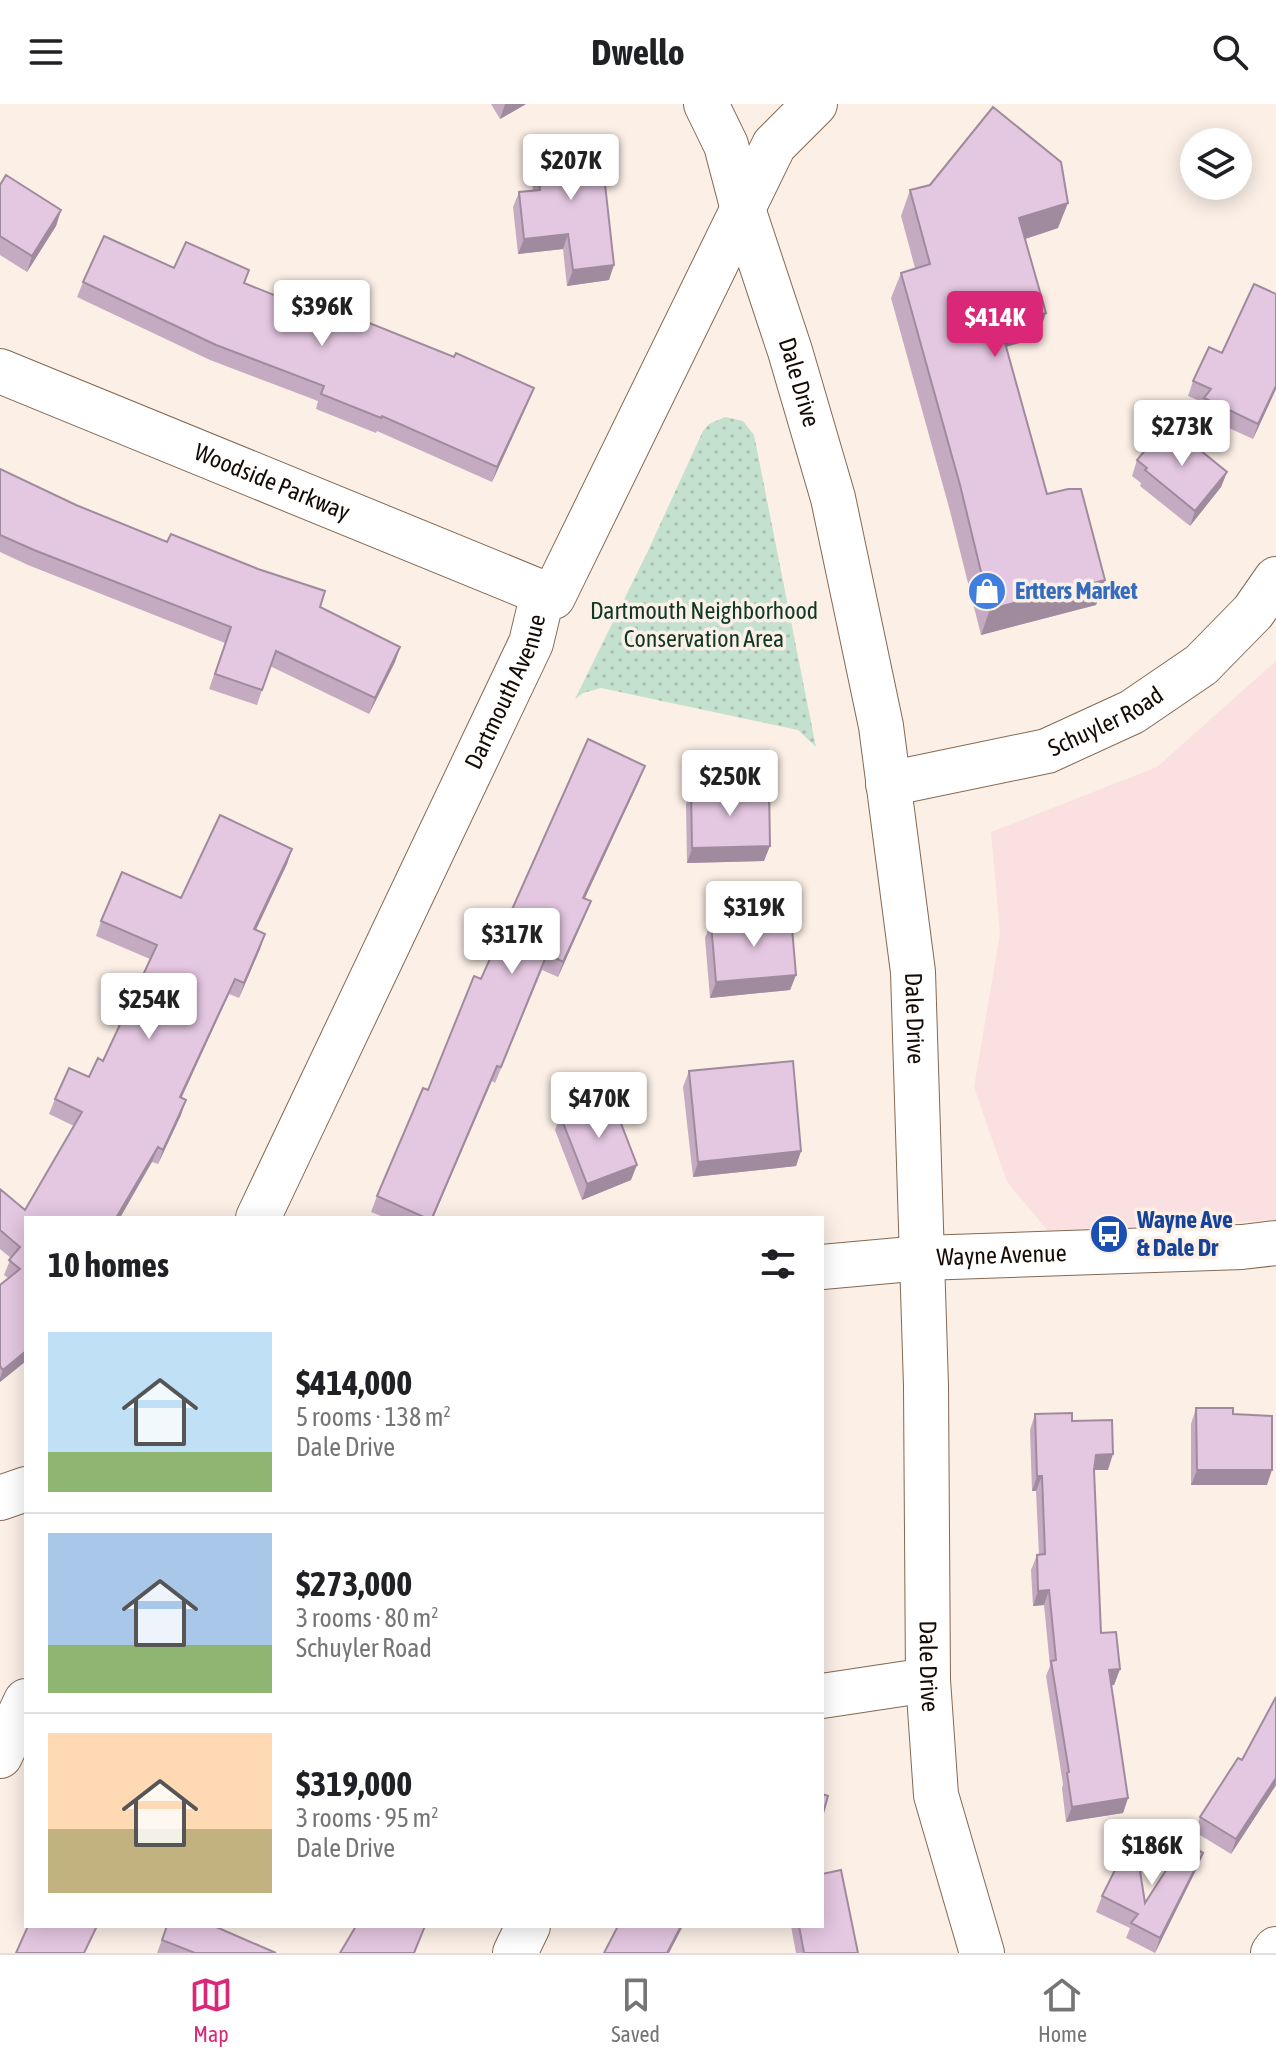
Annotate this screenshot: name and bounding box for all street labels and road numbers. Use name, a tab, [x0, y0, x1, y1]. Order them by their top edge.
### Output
street label: Dale Drive	[774, 334, 825, 430]
street label: Woodside Parkway	[191, 438, 354, 526]
street label: Dartmouth Avenue	[459, 612, 550, 773]
street label: Schuyler Road	[1044, 681, 1168, 762]
street label: Dale Drive	[900, 972, 930, 1065]
street label: Wayne Avenue	[936, 1239, 1067, 1270]
street label: Dale Drive	[915, 1620, 944, 1713]

